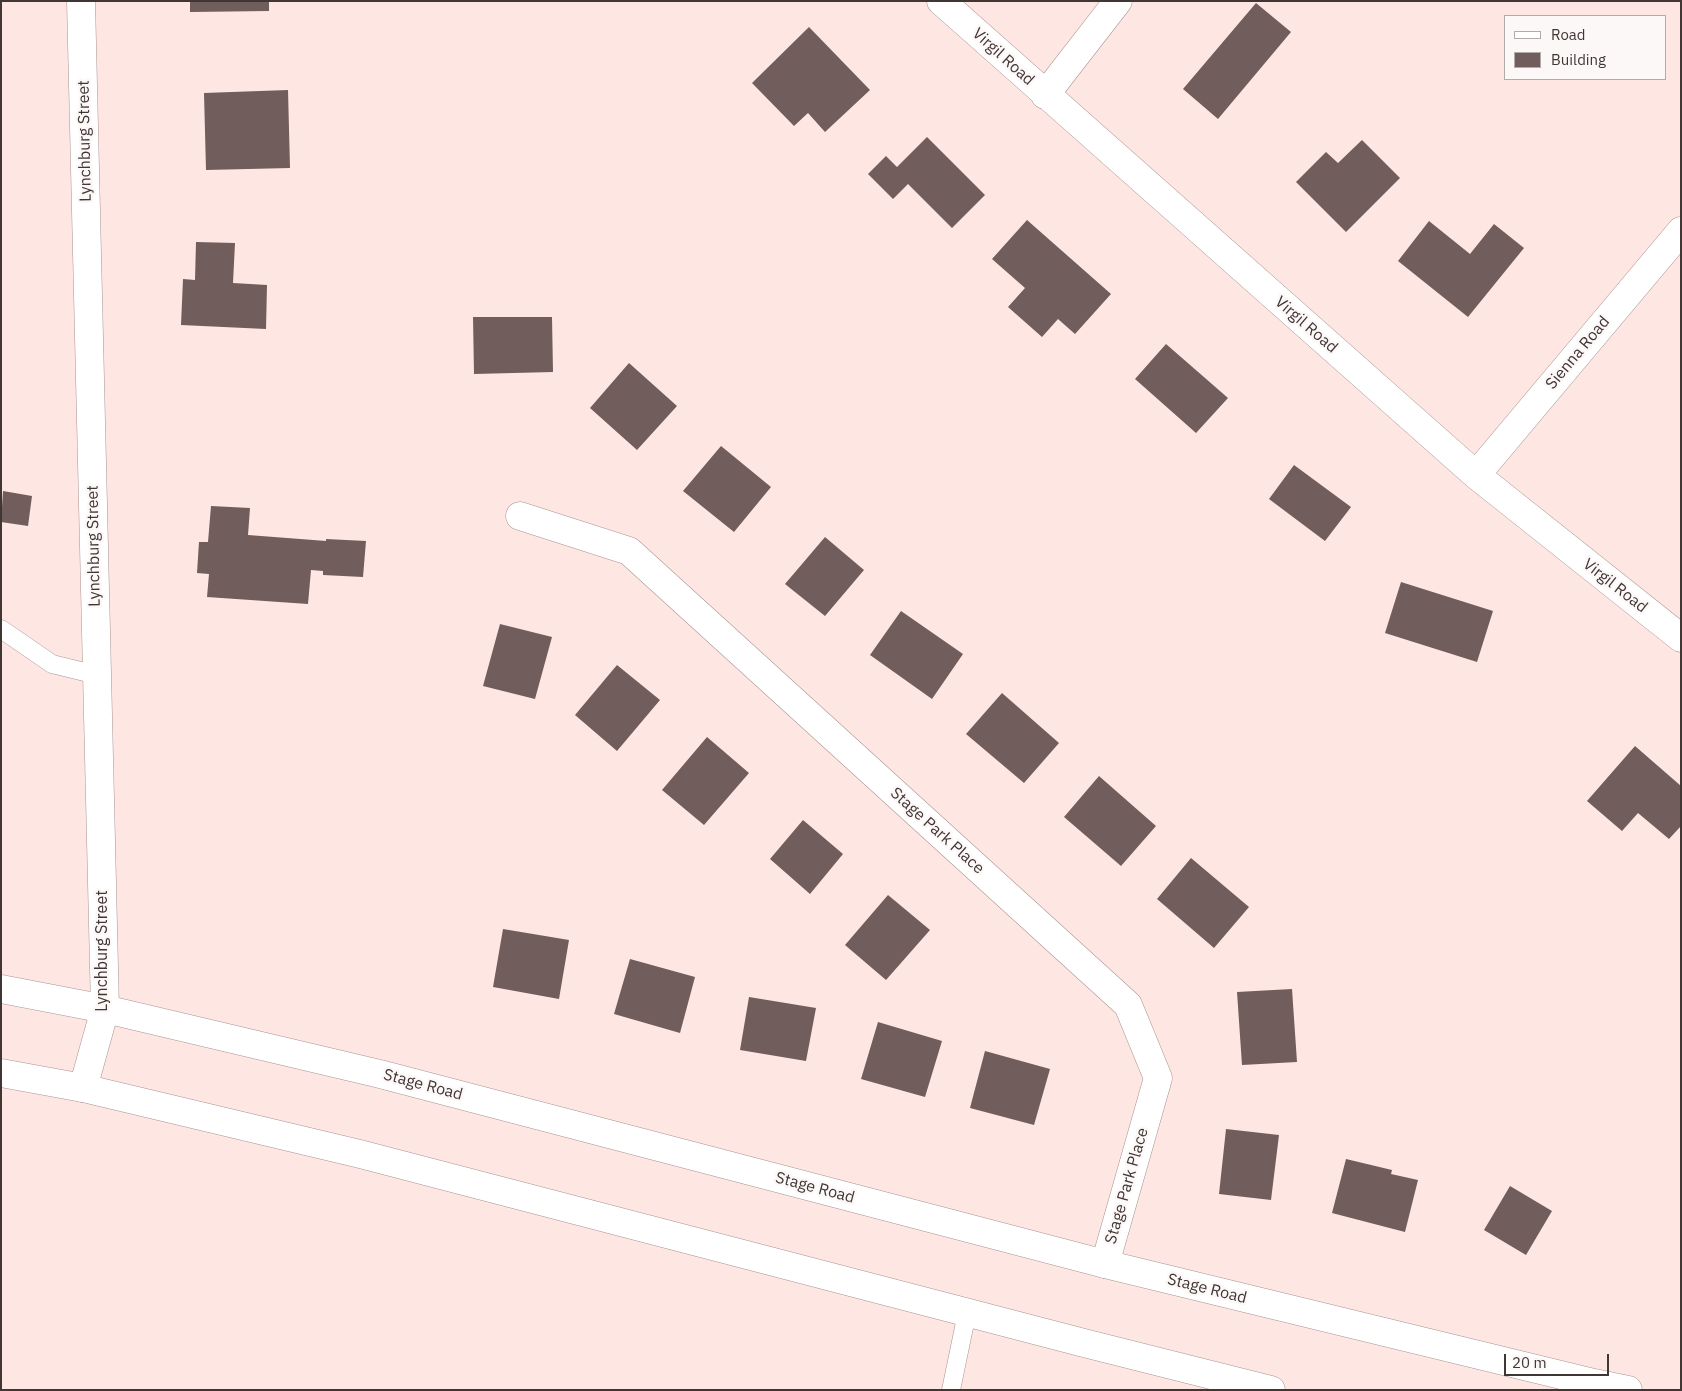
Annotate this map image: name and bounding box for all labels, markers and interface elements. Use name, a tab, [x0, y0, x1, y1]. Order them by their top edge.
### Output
legend	[1504, 15, 1667, 80]
street label: Virgil Road	[968, 24, 1038, 90]
text: Road	[1551, 25, 1586, 44]
text: Building	[1551, 50, 1606, 69]
street label: Lynchburg Street	[74, 80, 96, 202]
street label: Virgil Road	[1271, 293, 1341, 357]
street label: Sienna Road	[1542, 313, 1614, 393]
street label: Lynchburg Street	[83, 485, 105, 607]
street label: Virgil Road	[1579, 555, 1651, 617]
street label: Stage Park Place	[886, 784, 988, 878]
street label: Lynchburg Street	[92, 890, 112, 1012]
street label: Stage Road	[381, 1065, 465, 1105]
street label: Stage Park Place	[1101, 1126, 1153, 1246]
street label: Stage Road	[773, 1168, 857, 1208]
street label: Stage Road	[1165, 1270, 1249, 1308]
scale bar	[1507, 1344, 1612, 1376]
text: 20 m	[1512, 1353, 1547, 1372]

